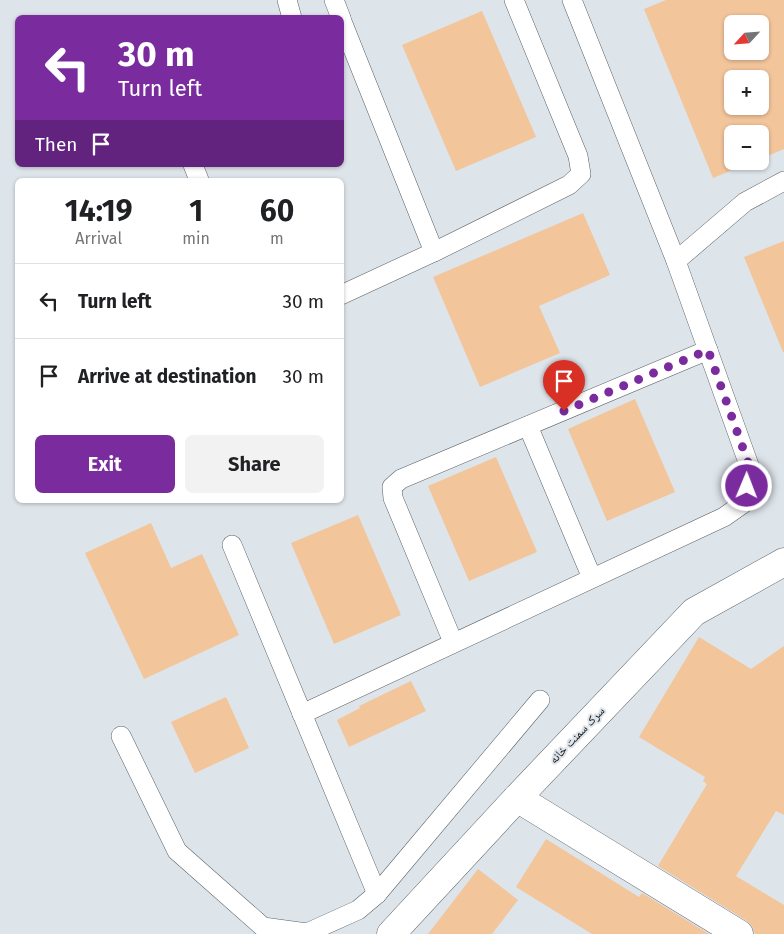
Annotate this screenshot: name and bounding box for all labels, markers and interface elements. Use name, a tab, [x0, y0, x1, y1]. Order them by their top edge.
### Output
north arrow	[724, 15, 769, 60]
map controls	[724, 15, 769, 170]
text: 30 m	[118, 33, 195, 75]
icon: left	[35, 35, 100, 100]
button: +	[724, 70, 769, 115]
text: Turn left	[118, 75, 202, 102]
button: −	[724, 125, 769, 170]
icon: arrive	[87, 130, 115, 158]
text: Then	[35, 133, 77, 156]
text: 14:19	[65, 193, 133, 229]
text: 1	[189, 193, 203, 229]
text: 60	[260, 193, 294, 229]
text: Arrival	[75, 229, 122, 248]
text: min	[182, 229, 210, 248]
text: m	[270, 229, 284, 248]
icon: left	[35, 287, 63, 315]
text: Turn left	[78, 290, 152, 313]
text: 30 m	[283, 290, 324, 313]
pin	[543, 360, 585, 411]
icon: arrive	[35, 362, 63, 390]
text: Arrive at destination	[78, 365, 257, 388]
text: 30 m	[283, 365, 324, 388]
icon: arrive	[550, 367, 578, 395]
button: Exit	[35, 435, 175, 493]
button: Share	[185, 435, 324, 493]
position arrow	[720, 459, 772, 511]
street label: سرک سمنت خانه	[546, 704, 608, 766]

